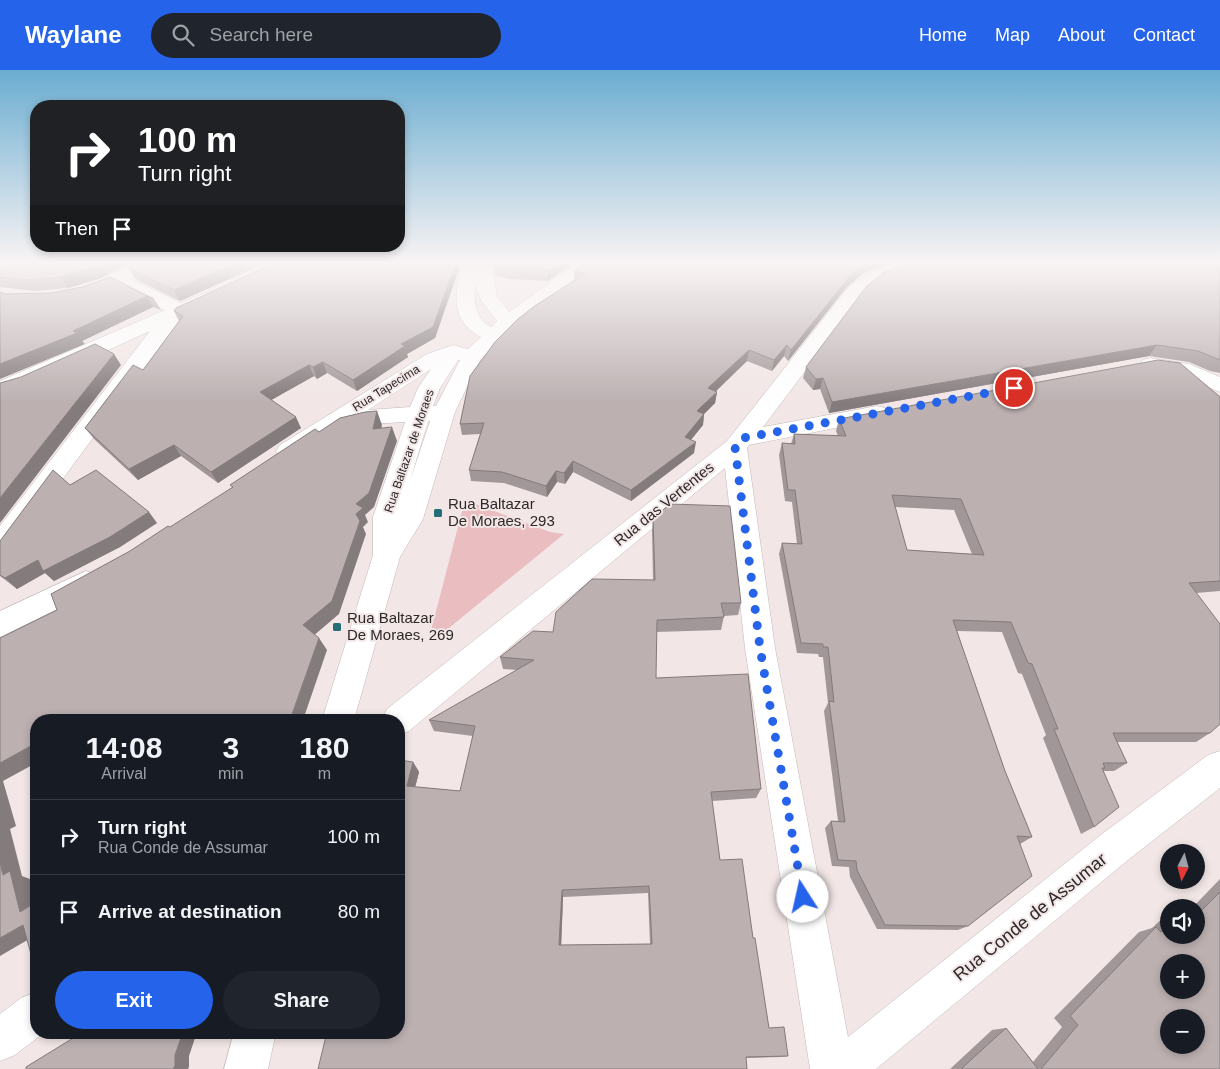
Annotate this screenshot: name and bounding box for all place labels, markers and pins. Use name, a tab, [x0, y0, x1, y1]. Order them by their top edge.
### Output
pin	[993, 367, 1035, 409]
place label: Rua Baltazar De Moraes, 293	[448, 495, 555, 529]
marker: Rua Baltazar De Moraes, 293	[432, 507, 444, 519]
place label: Rua Baltazar De Moraes, 269	[347, 609, 454, 643]
marker: Rua Baltazar De Moraes, 269	[331, 621, 343, 633]

